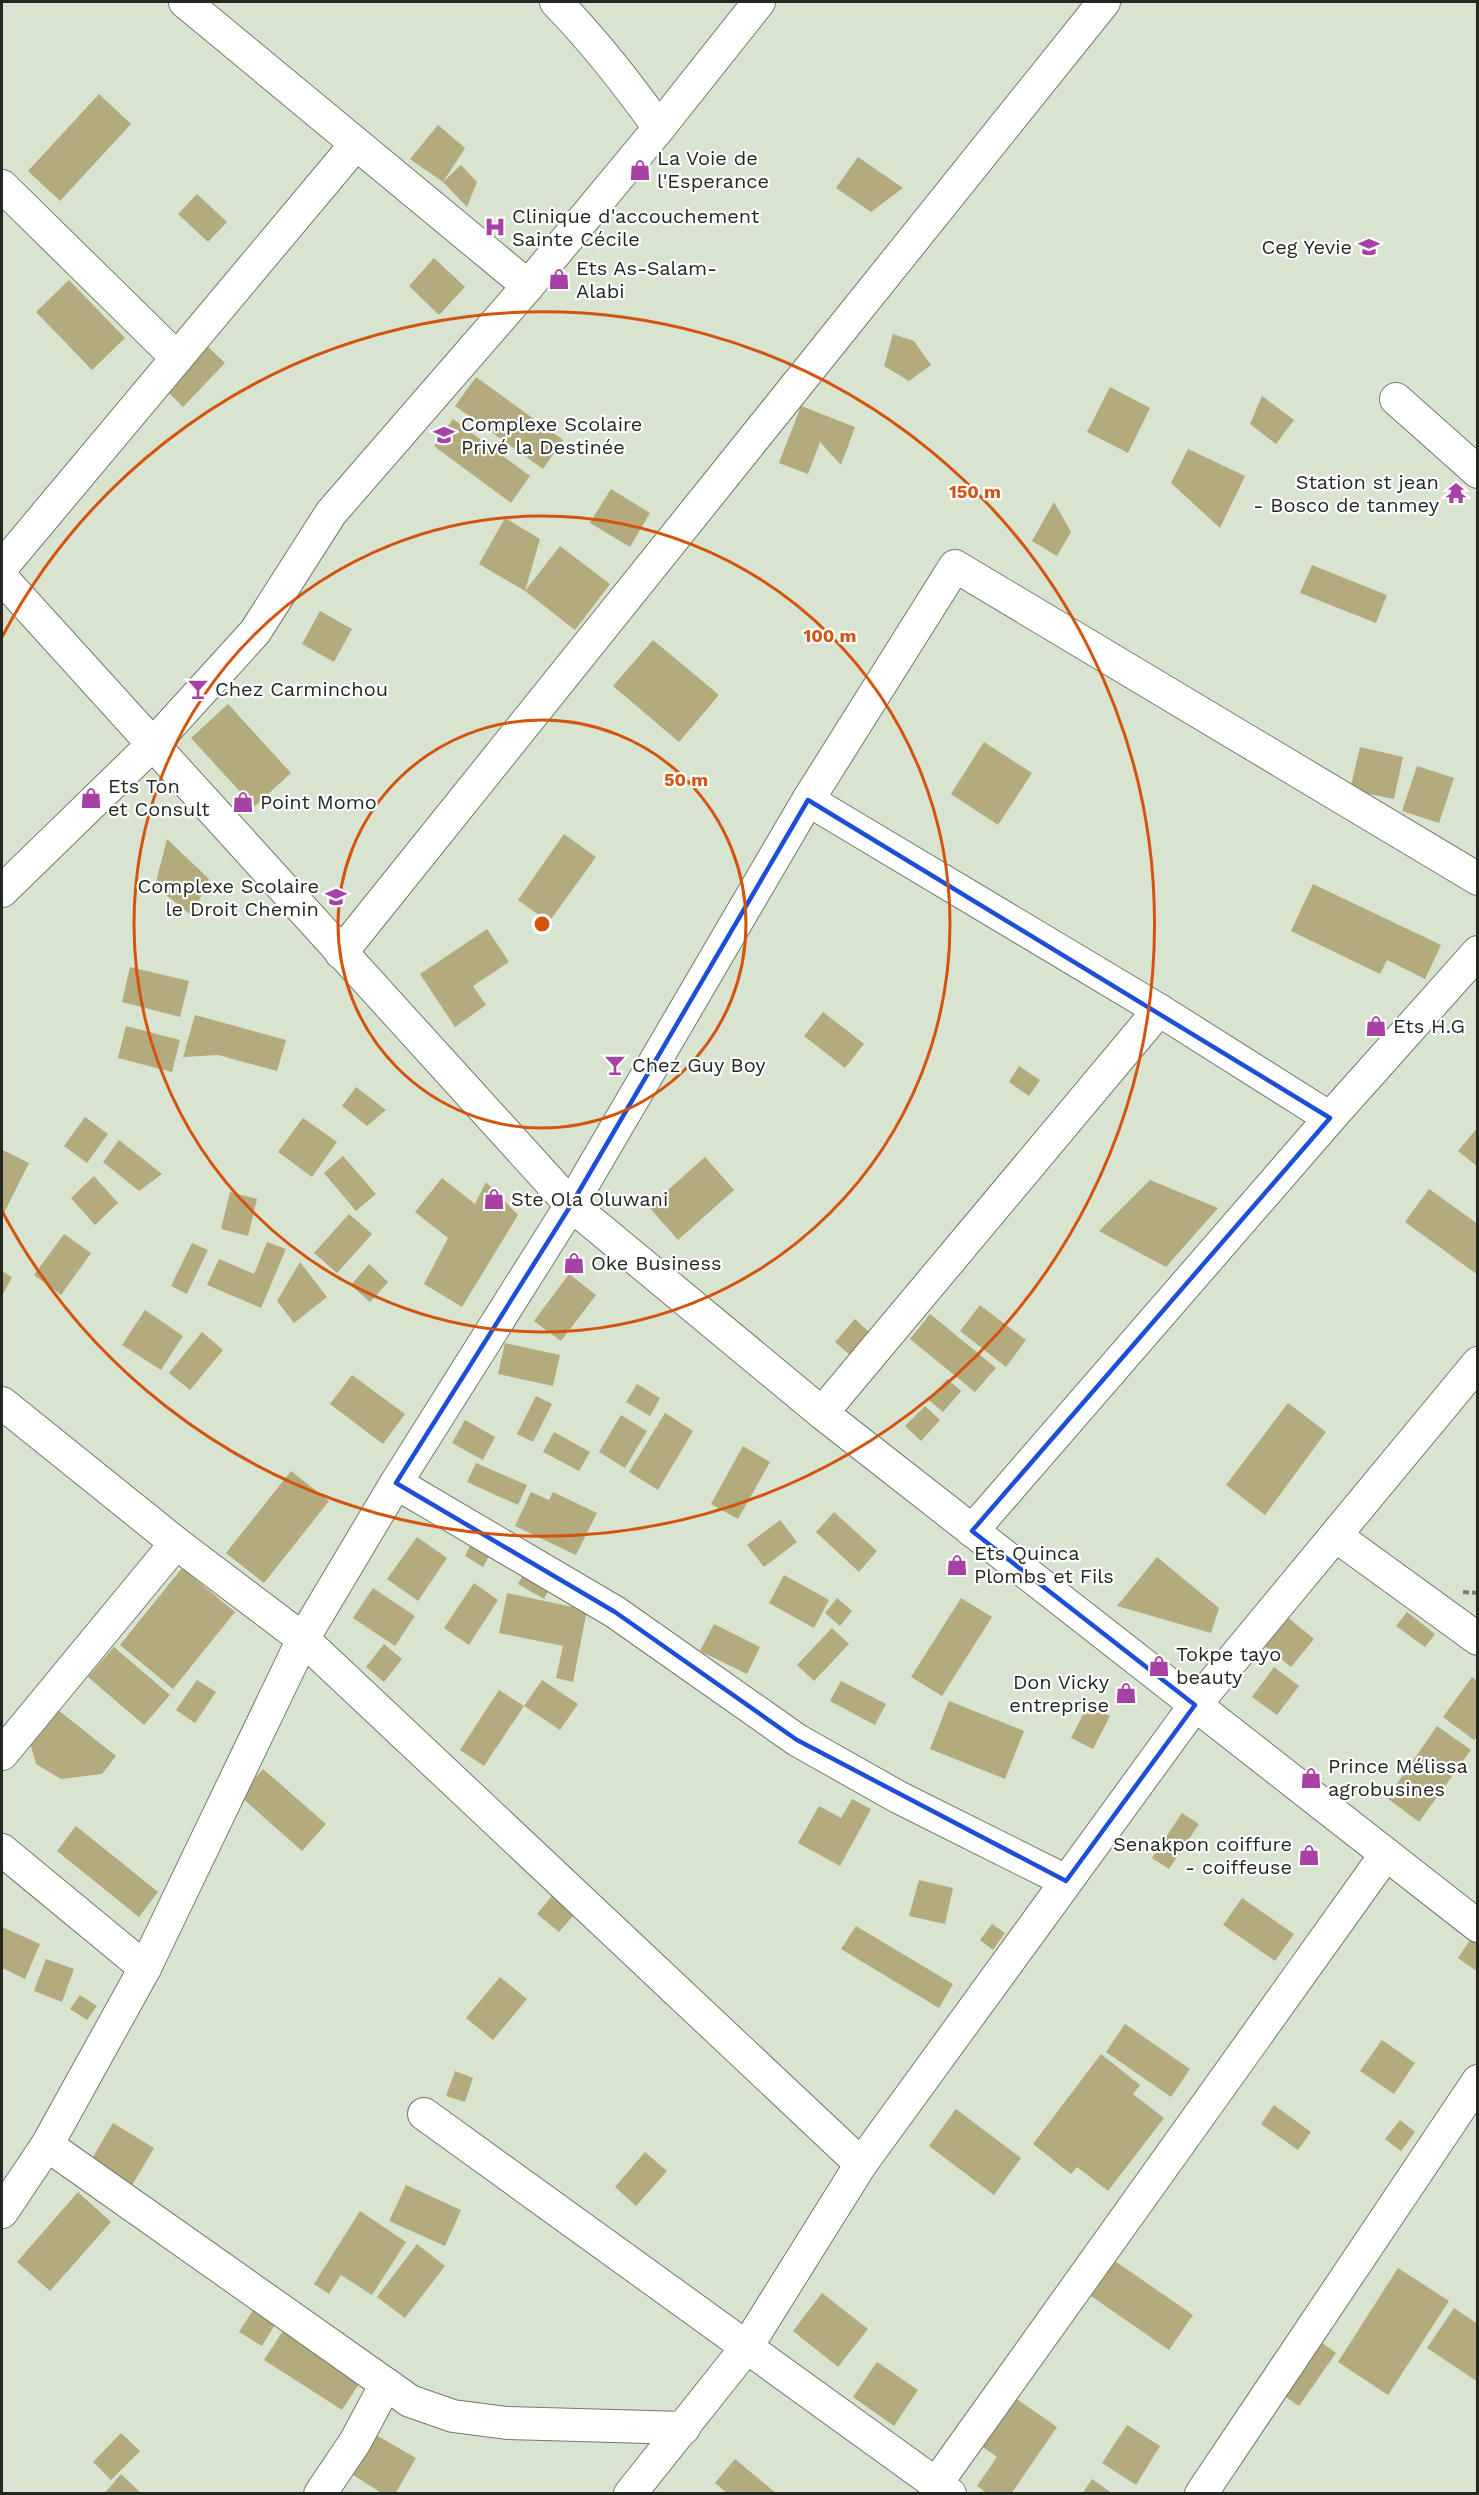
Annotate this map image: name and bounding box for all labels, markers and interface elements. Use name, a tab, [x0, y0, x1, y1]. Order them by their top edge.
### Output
place label: La Voie de l'Esperance	[657, 146, 769, 193]
shop icon: La Voie de l'Esperance	[628, 158, 652, 182]
place label: Clinique d'accouchement Sainte Cécile	[512, 204, 760, 251]
hospital icon: Clinique d'accouchement Sainte Cécile	[483, 215, 507, 239]
place label: Ceg Yevie	[1262, 235, 1352, 259]
school or university icon: Ceg Yevie	[1357, 235, 1381, 259]
place label: Ets As-Salam- Alabi	[576, 256, 717, 303]
shop icon: Ets As-Salam- Alabi	[547, 267, 571, 291]
place label: Complexe Scolaire Privé la Destinée	[461, 412, 642, 459]
school or university icon: Complexe Scolaire Privé la Destinée	[432, 423, 456, 447]
place label: Station st jean - Bosco de tanmey	[1253, 470, 1440, 517]
text: 150 m	[949, 481, 1001, 502]
temple icon: Station st jean - Bosco de tanmey	[1444, 481, 1468, 505]
text: 100 m	[803, 625, 857, 646]
bar icon: Chez Carminchou	[186, 677, 210, 701]
place label: Chez Carminchou	[215, 677, 388, 701]
text: 50 m	[664, 769, 708, 790]
place label: Ets Ton et Consult	[108, 774, 210, 821]
shop icon: Ets Ton et Consult	[79, 786, 103, 810]
shop icon: Point Momo	[231, 790, 255, 814]
place label: Point Momo	[260, 790, 377, 814]
place label: Complexe Scolaire le Droit Chemin	[138, 874, 319, 921]
school or university icon: Complexe Scolaire le Droit Chemin	[324, 885, 348, 909]
centre of rings	[532, 914, 552, 934]
shop icon: Ets H.G	[1364, 1014, 1388, 1038]
place label: Ets H.G	[1393, 1014, 1465, 1038]
bar icon: Chez Guy Boy	[603, 1053, 627, 1077]
place label: Chez Guy Boy	[632, 1053, 766, 1077]
shop icon: Ste Ola Oluwani	[482, 1187, 506, 1211]
place label: Ste Ola Oluwani	[511, 1187, 668, 1211]
shop icon: Oke Business	[562, 1251, 586, 1275]
place label: Oke Business	[591, 1251, 721, 1275]
place label: Ets Quinca Plombs et Fils	[974, 1541, 1114, 1588]
shop icon: Ets Quinca Plombs et Fils	[945, 1553, 969, 1577]
place label: Tokpe tayo beauty	[1176, 1642, 1281, 1689]
shop icon: Tokpe tayo beauty	[1147, 1654, 1171, 1678]
place label: Don Vicky entreprise	[1009, 1670, 1110, 1717]
shop icon: Don Vicky entreprise	[1114, 1681, 1138, 1705]
place label: Prince Mélissa agrobusines	[1328, 1754, 1468, 1801]
shop icon: Prince Mélissa agrobusines	[1299, 1766, 1323, 1790]
place label: Senakpon coiffure - coiffeuse	[1113, 1832, 1292, 1879]
shop icon: Senakpon coiffure - coiffeuse	[1297, 1843, 1321, 1867]

